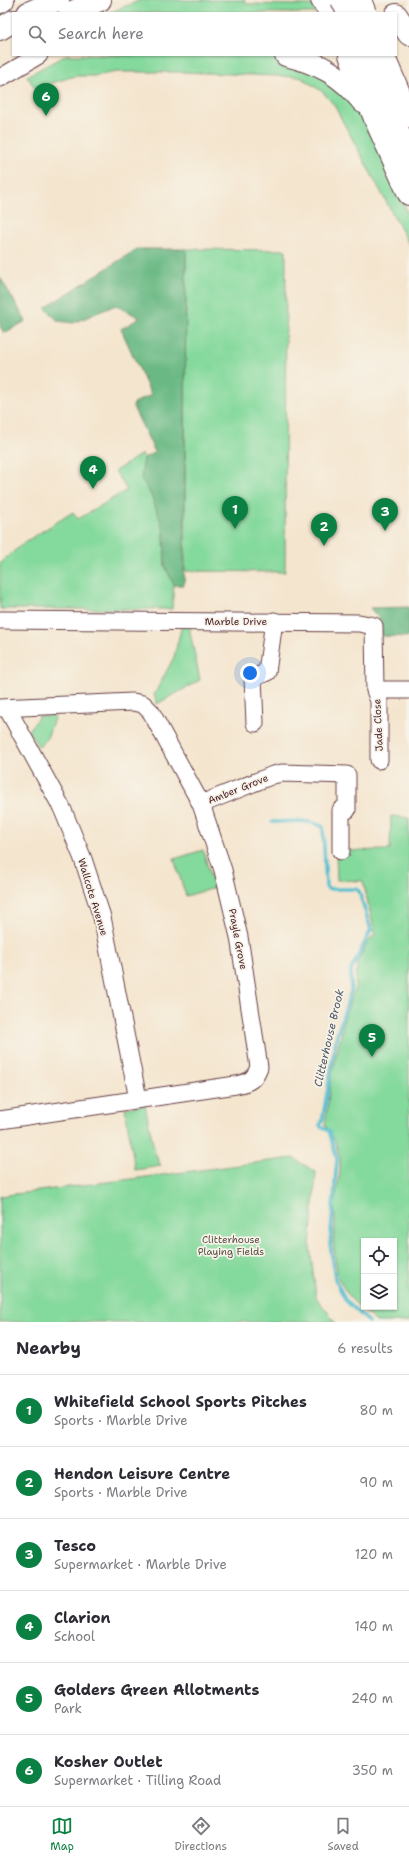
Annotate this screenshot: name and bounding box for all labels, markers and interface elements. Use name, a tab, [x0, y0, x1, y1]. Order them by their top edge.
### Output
search box	[12, 12, 397, 56]
icon: search	[26, 23, 48, 45]
text: Search here	[58, 24, 144, 44]
pin: 6	[33, 83, 59, 116]
pin: 4	[80, 456, 106, 489]
pin: 1	[222, 496, 248, 529]
pin: 3	[372, 498, 398, 531]
pin: 2	[311, 513, 337, 546]
street label: Marble Drive	[205, 615, 268, 628]
your location	[240, 663, 260, 683]
street label: Jade Close	[370, 698, 386, 752]
street label: Amber Grove	[206, 771, 270, 807]
street label: Wallcote Avenue	[75, 857, 111, 938]
street label: Prayle Grove	[226, 907, 250, 971]
water label: Clitterhouse Brook	[310, 987, 348, 1088]
pin: 5	[359, 1024, 385, 1057]
park label: Clitterhouse Playing Fields	[198, 1233, 264, 1258]
map controls	[361, 1238, 397, 1310]
button: locate	[361, 1238, 397, 1274]
button: layers	[361, 1274, 397, 1310]
text: Nearby	[16, 1337, 81, 1359]
text: 6 results	[337, 1340, 393, 1357]
text: Whitefield School Sports Pitches	[54, 1392, 307, 1412]
text: 1	[26, 1402, 32, 1419]
text: 80 m	[359, 1402, 393, 1419]
text: Sports · Marble Drive	[54, 1412, 188, 1429]
text: Hendon Leisure Centre	[54, 1464, 230, 1484]
text: 2	[24, 1474, 34, 1491]
text: 90 m	[359, 1474, 393, 1491]
text: Sports · Marble Drive	[54, 1484, 188, 1501]
text: Tesco	[54, 1536, 96, 1556]
text: 3	[24, 1546, 34, 1563]
text: 120 m	[355, 1546, 393, 1563]
text: Supermarket · Marble Drive	[54, 1556, 227, 1573]
text: Clarion	[54, 1608, 110, 1628]
text: 4	[24, 1618, 34, 1635]
text: 140 m	[354, 1618, 393, 1635]
text: School	[54, 1628, 95, 1645]
text: Golders Green Allotments	[54, 1680, 259, 1700]
text: 5	[25, 1690, 33, 1707]
text: 240 m	[351, 1690, 393, 1707]
text: Park	[54, 1700, 82, 1717]
text: Kosher Outlet	[54, 1752, 162, 1772]
text: 6	[24, 1762, 34, 1779]
text: 350 m	[352, 1762, 393, 1779]
text: Supermarket · Tilling Road	[54, 1772, 221, 1789]
tab: Map	[50, 1815, 74, 1854]
tab: Directions	[174, 1815, 227, 1854]
tab: Saved	[327, 1815, 359, 1854]

